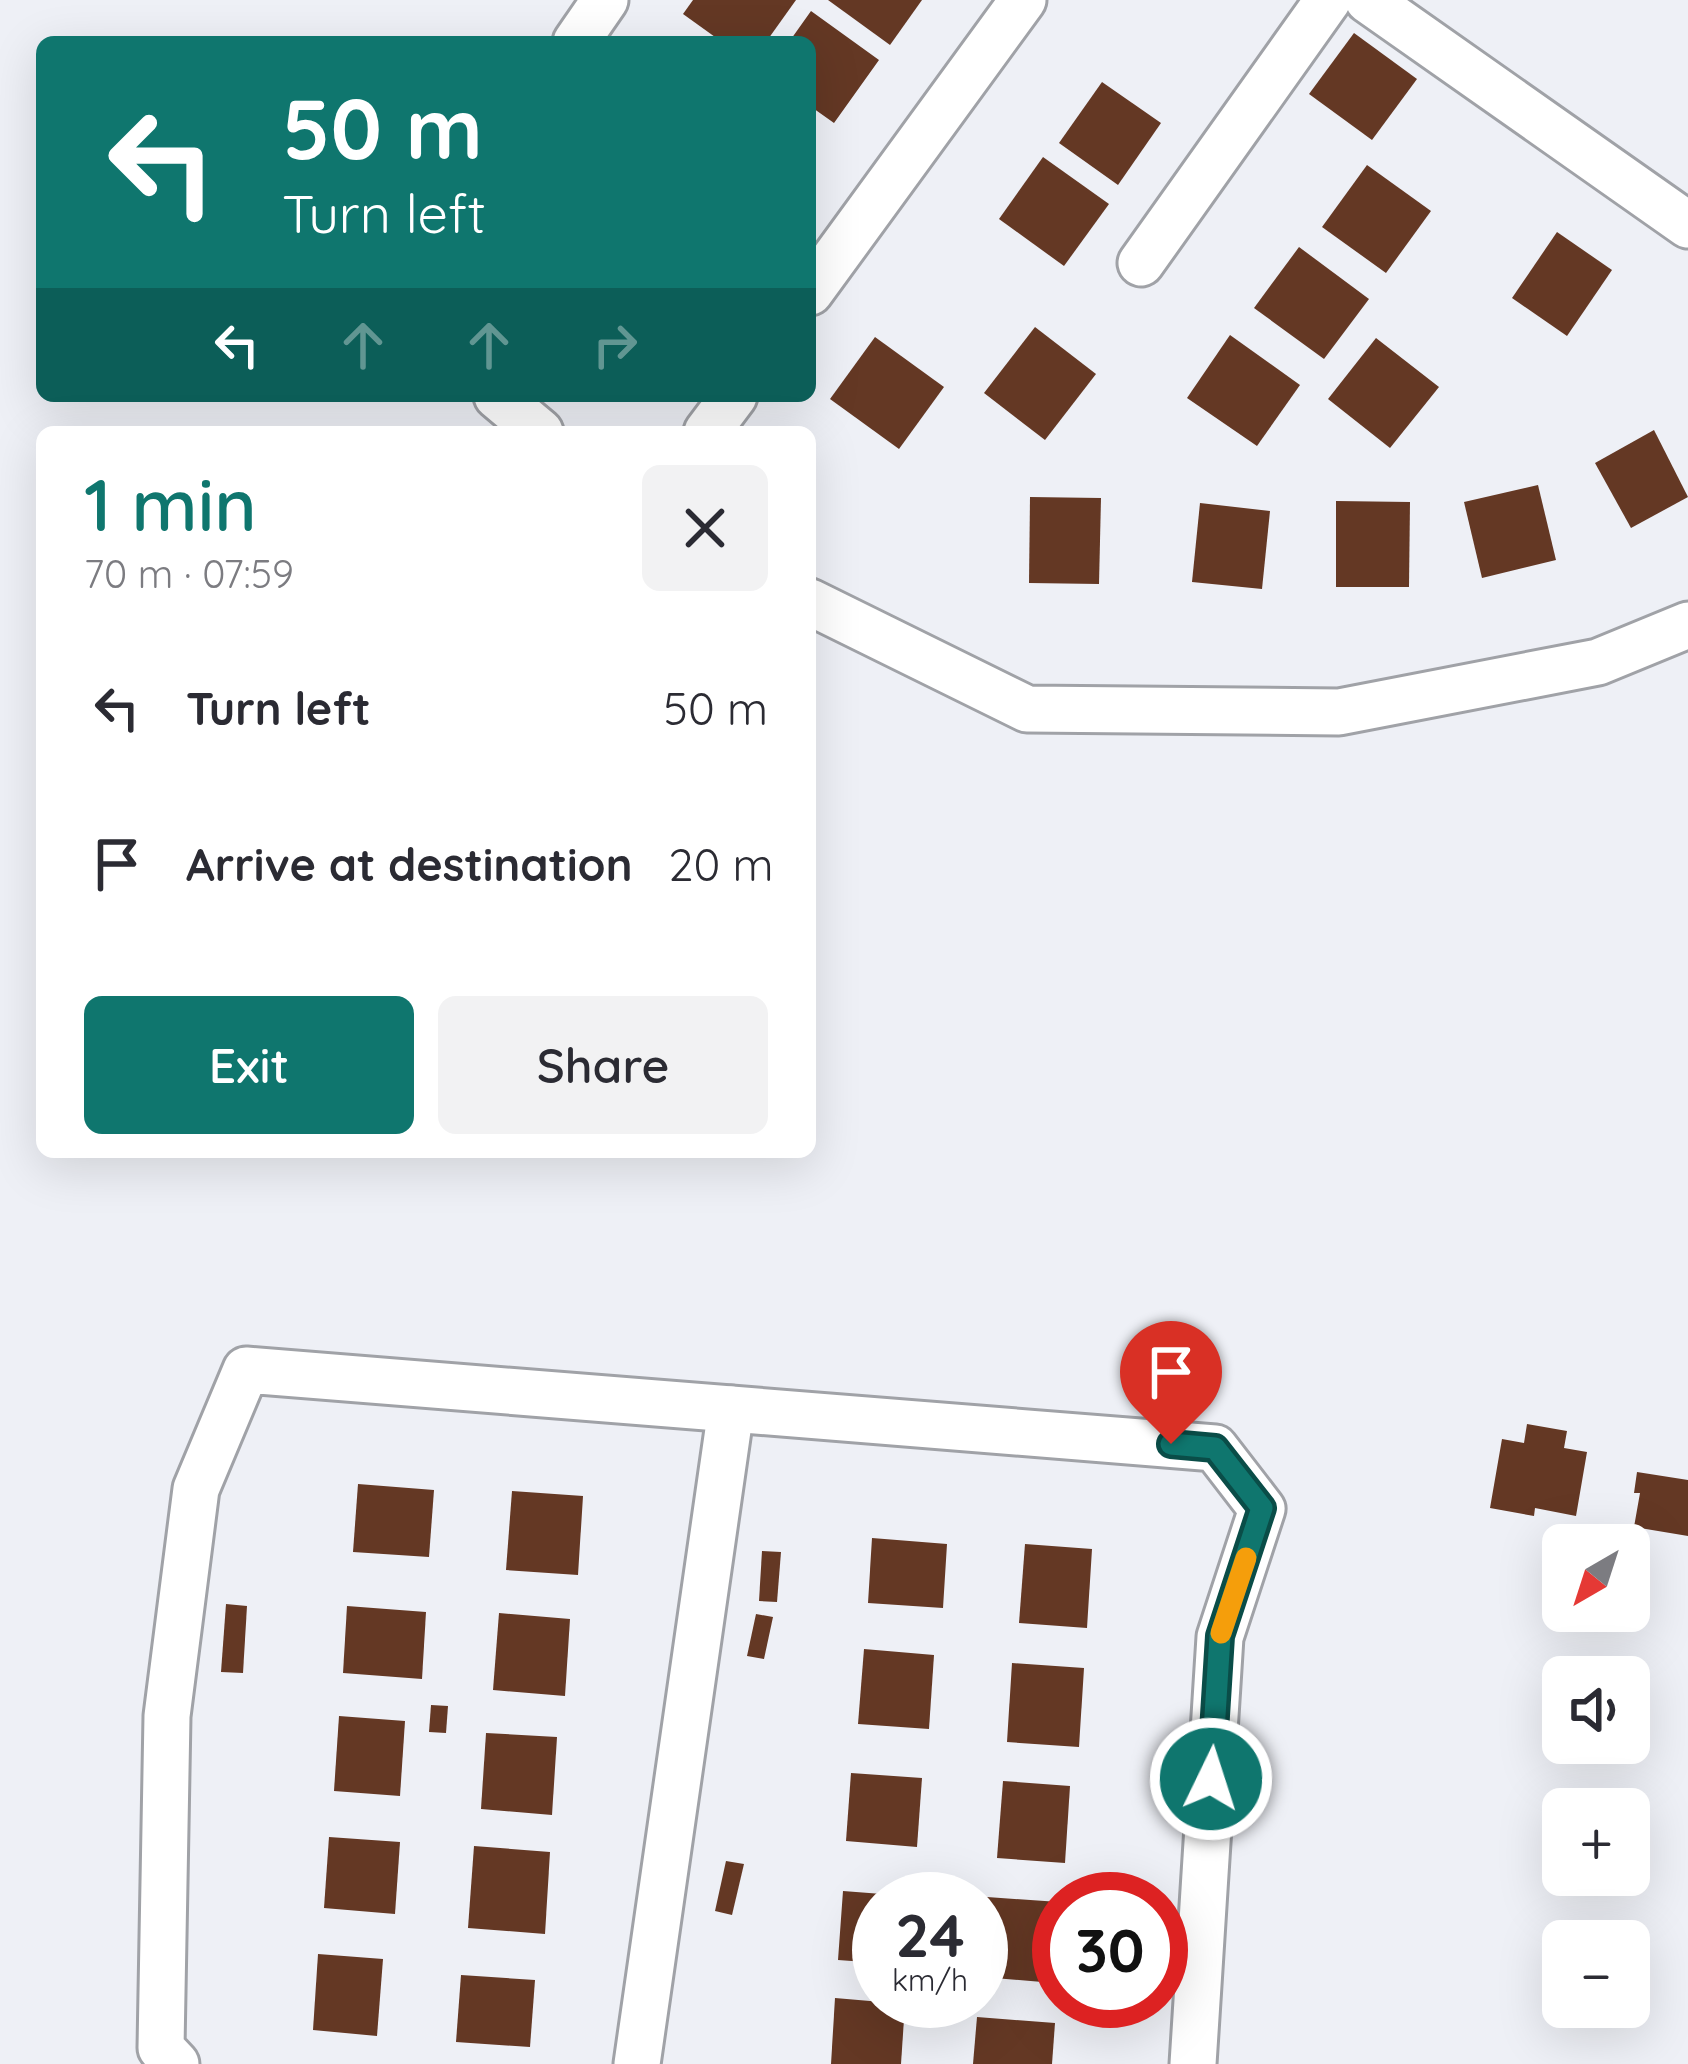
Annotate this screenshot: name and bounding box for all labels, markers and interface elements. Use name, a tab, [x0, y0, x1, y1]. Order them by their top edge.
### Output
text: 50 m	[282, 75, 483, 180]
icon: left	[84, 84, 240, 240]
text: Turn left	[282, 179, 486, 247]
icon: left	[204, 312, 270, 378]
icon: ahead	[330, 312, 396, 378]
icon: ahead	[456, 312, 522, 378]
icon: right	[582, 312, 648, 378]
text: 1 min	[84, 459, 257, 549]
button: close	[642, 465, 768, 591]
text: 70 m · 07:59	[84, 549, 294, 598]
icon: left	[84, 675, 150, 741]
text: Turn left	[186, 680, 371, 736]
text: 50 m	[663, 680, 768, 736]
icon: arrive	[84, 831, 150, 897]
text: Arrive at destination	[186, 836, 632, 892]
text: 20 m	[668, 836, 773, 892]
button: Exit	[84, 996, 414, 1134]
button: Share	[438, 996, 768, 1134]
pin	[1120, 1321, 1222, 1444]
icon: arrive	[1138, 1339, 1204, 1405]
north arrow	[1542, 1524, 1650, 1632]
map controls	[1542, 1524, 1650, 2028]
button: sound	[1542, 1656, 1650, 1764]
position arrow	[1148, 1716, 1274, 1842]
button: +	[1542, 1788, 1650, 1896]
speed limit sign: 30	[1032, 1872, 1188, 2028]
text: 24	[895, 1897, 965, 1972]
button: −	[1542, 1920, 1650, 2028]
text: km/h	[892, 1961, 968, 1999]

